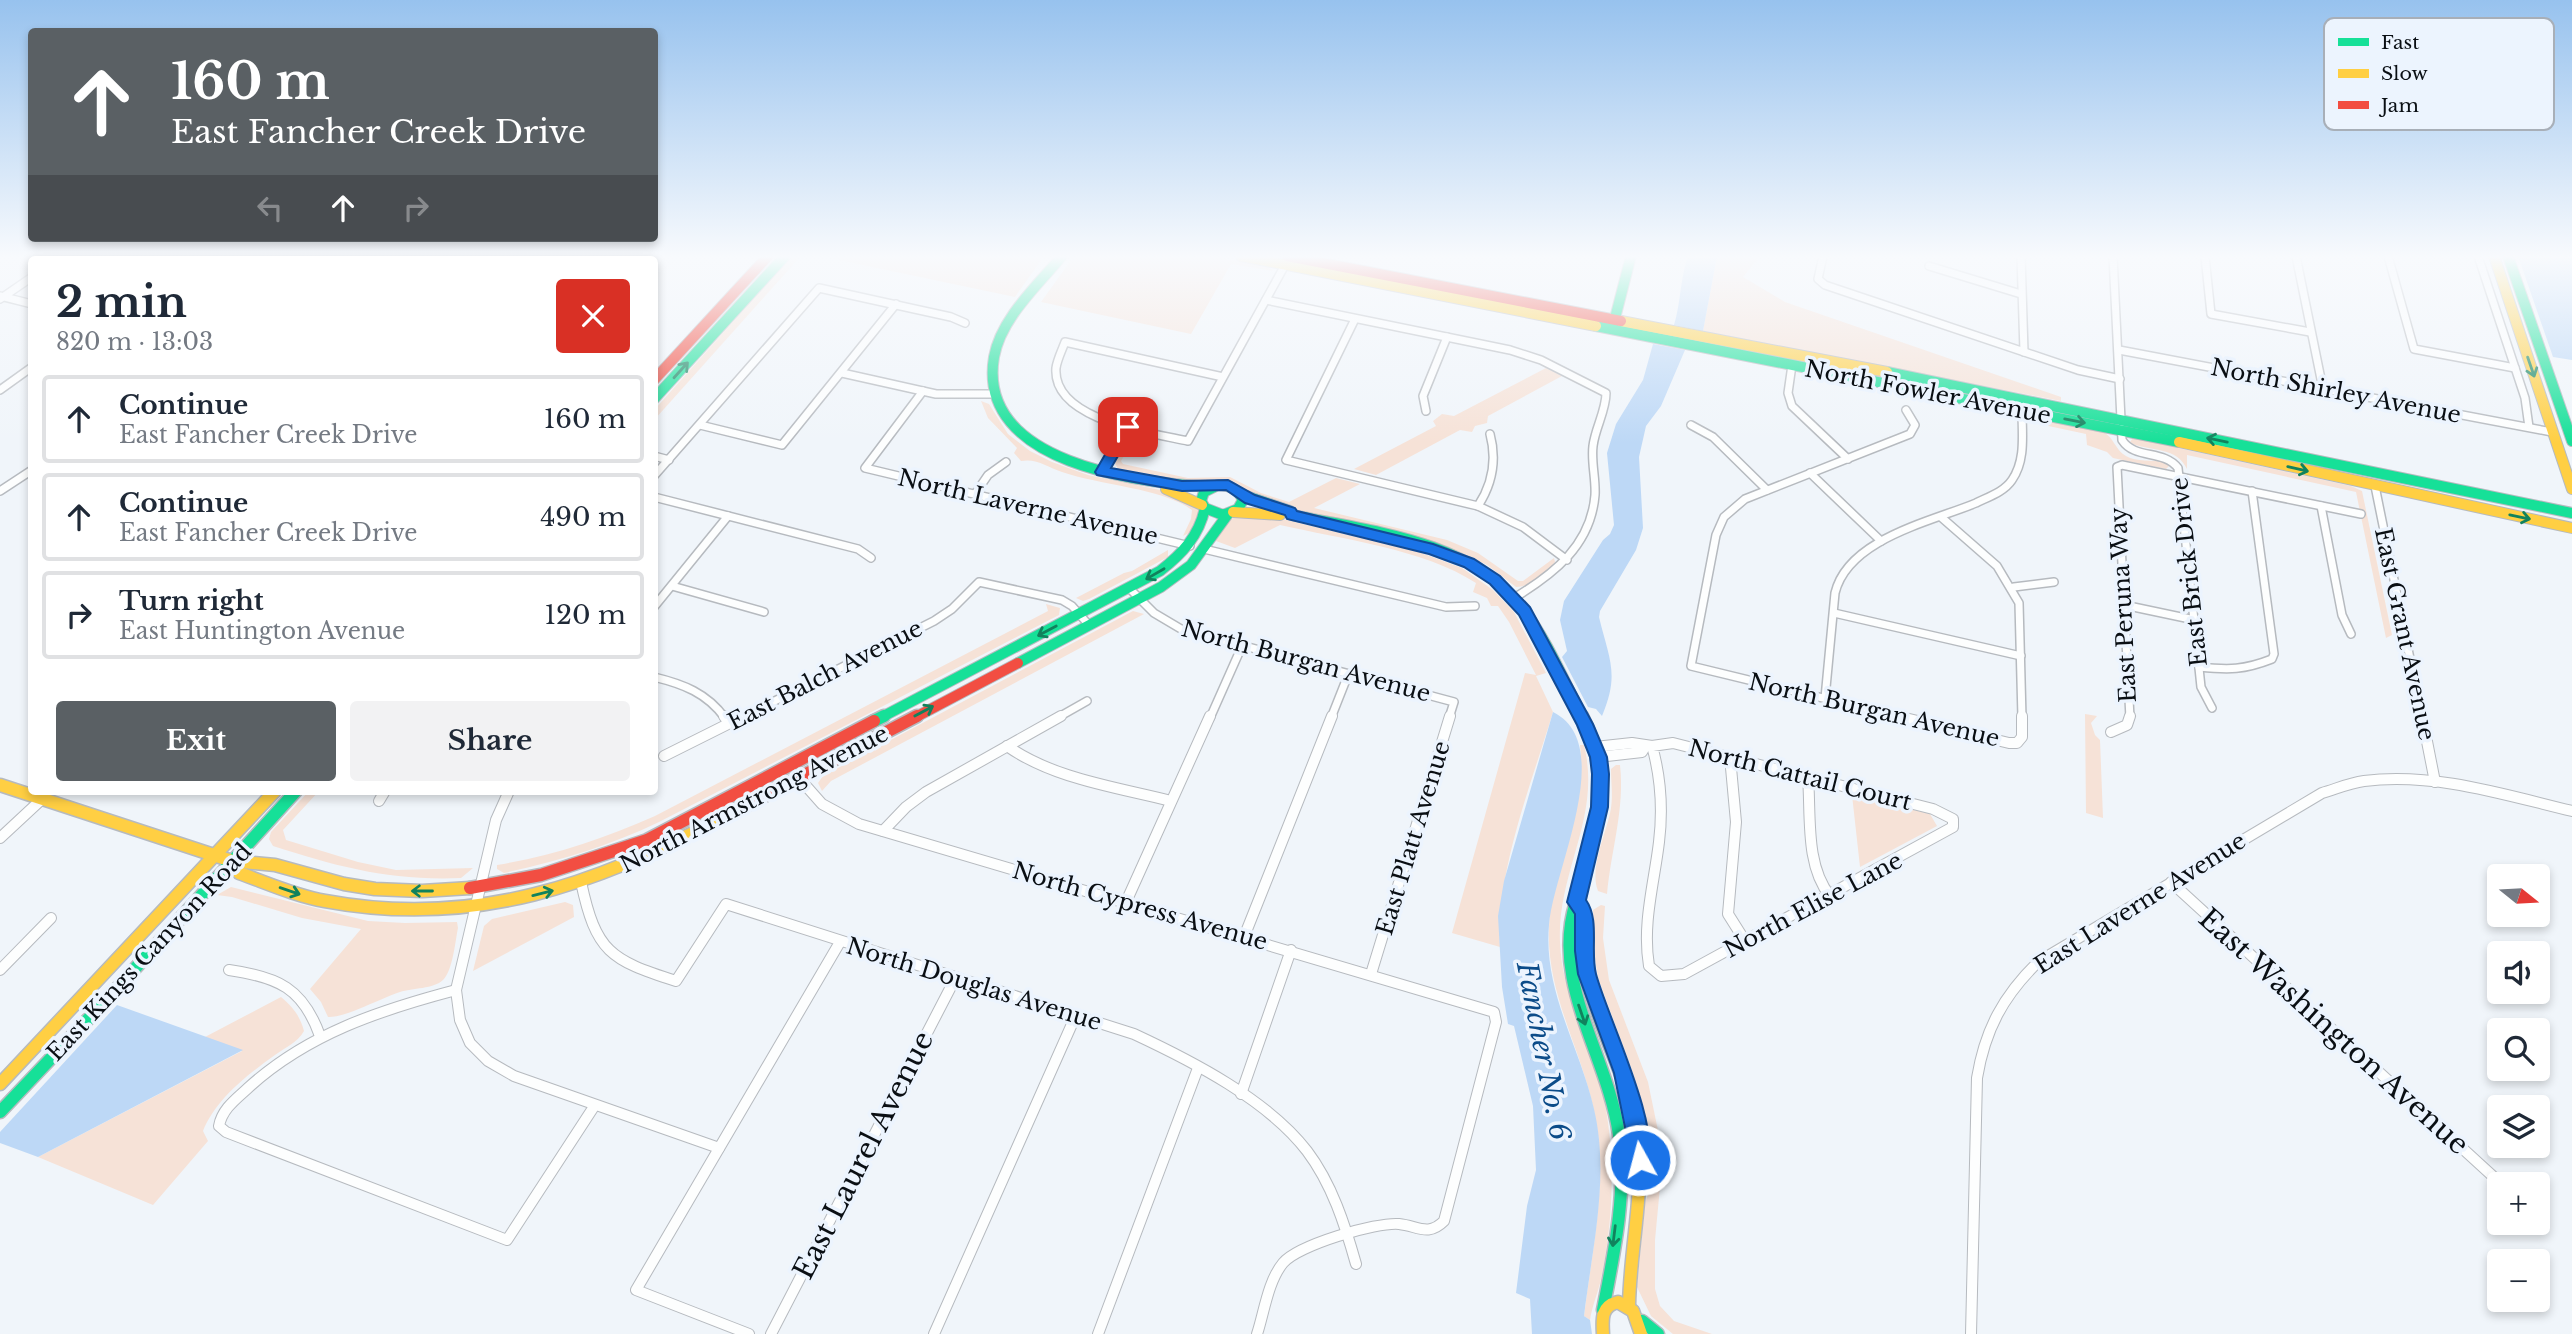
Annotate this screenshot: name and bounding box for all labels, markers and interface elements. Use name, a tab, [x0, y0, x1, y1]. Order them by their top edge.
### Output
legend	[2324, 18, 2554, 130]
text: Fast	[2381, 31, 2420, 54]
text: 160 m	[171, 51, 330, 112]
icon: ahead	[56, 56, 147, 147]
text: Slow	[2381, 62, 2428, 85]
text: Jam	[2378, 94, 2419, 117]
text: East Fancher Creek Drive	[171, 112, 586, 152]
icon: left	[251, 189, 289, 227]
icon: ahead	[324, 189, 362, 227]
icon: right	[397, 189, 435, 227]
text: 2 min	[56, 276, 187, 328]
button: close	[556, 279, 630, 353]
text: 820 m · 13:03	[56, 328, 213, 356]
street label: North Shirley Avenue	[2209, 353, 2463, 429]
street label: North Fowler Avenue	[1803, 354, 2053, 430]
one-way arrow	[2526, 356, 2538, 378]
one-way arrow	[672, 362, 689, 379]
text: Continue	[119, 389, 248, 421]
pin	[1098, 397, 1158, 457]
icon: ahead	[60, 400, 98, 438]
text: 160 m	[544, 403, 626, 435]
icon: arrive	[1109, 408, 1147, 446]
one-way arrow	[2063, 415, 2086, 429]
text: East Fancher Creek Drive	[119, 421, 417, 449]
one-way arrow	[2206, 432, 2229, 446]
one-way arrow	[2286, 462, 2309, 476]
street label: North Laverne Avenue	[895, 463, 1161, 551]
street label: East Brick Drive	[2165, 476, 2213, 668]
text: Continue	[119, 487, 248, 519]
icon: ahead	[60, 498, 98, 536]
text: 490 m	[540, 501, 626, 533]
street label: East Peruna Way	[2104, 506, 2142, 704]
one-way arrow	[2508, 511, 2531, 525]
text: East Fancher Creek Drive	[119, 519, 417, 547]
street label: East Grant Avenue	[2369, 525, 2441, 743]
one-way arrow	[1145, 567, 1165, 581]
text: Turn right	[119, 585, 264, 617]
icon: right	[60, 596, 98, 634]
text: 120 m	[544, 599, 626, 631]
street label: East Balch Avenue	[723, 614, 927, 736]
street label: North Burgan Avenue	[1178, 614, 1434, 708]
text: East Huntington Avenue	[119, 617, 405, 645]
one-way arrow	[1037, 625, 1058, 638]
street label: North Burgan Avenue	[1746, 667, 2002, 753]
button: Exit	[56, 701, 336, 781]
button: Share	[350, 701, 630, 781]
one-way arrow	[914, 704, 934, 718]
street label: North Armstrong Avenue	[615, 719, 893, 879]
street label: North Cattail Court	[1686, 734, 1915, 816]
street label: East Platt Avenue	[1370, 737, 1456, 939]
street label: East Laverne Avenue	[2029, 826, 2251, 980]
street label: East Kings Canyon Road	[41, 837, 257, 1067]
street label: North Elise Lane	[1719, 846, 1907, 964]
street label: North Cypress Avenue	[1009, 856, 1271, 956]
north arrow	[2487, 864, 2550, 928]
map controls	[2487, 864, 2550, 1312]
one-way arrow	[411, 884, 434, 898]
one-way arrow	[279, 886, 301, 898]
one-way arrow	[531, 886, 554, 899]
street label: East Washington Avenue	[2191, 901, 2476, 1162]
street label: North Douglas Avenue	[843, 932, 1105, 1036]
button: sound	[2487, 941, 2550, 1004]
water label: Fancher No. 6	[1509, 958, 1578, 1144]
one-way arrow	[1577, 1003, 1589, 1025]
button: search	[2487, 1018, 2550, 1081]
street label: East Laurel Avenue	[786, 1025, 941, 1285]
button: layers	[2487, 1095, 2550, 1158]
position arrow	[1603, 1123, 1677, 1197]
button: +	[2487, 1172, 2550, 1235]
one-way arrow	[1607, 1224, 1620, 1246]
button: −	[2487, 1249, 2550, 1312]

